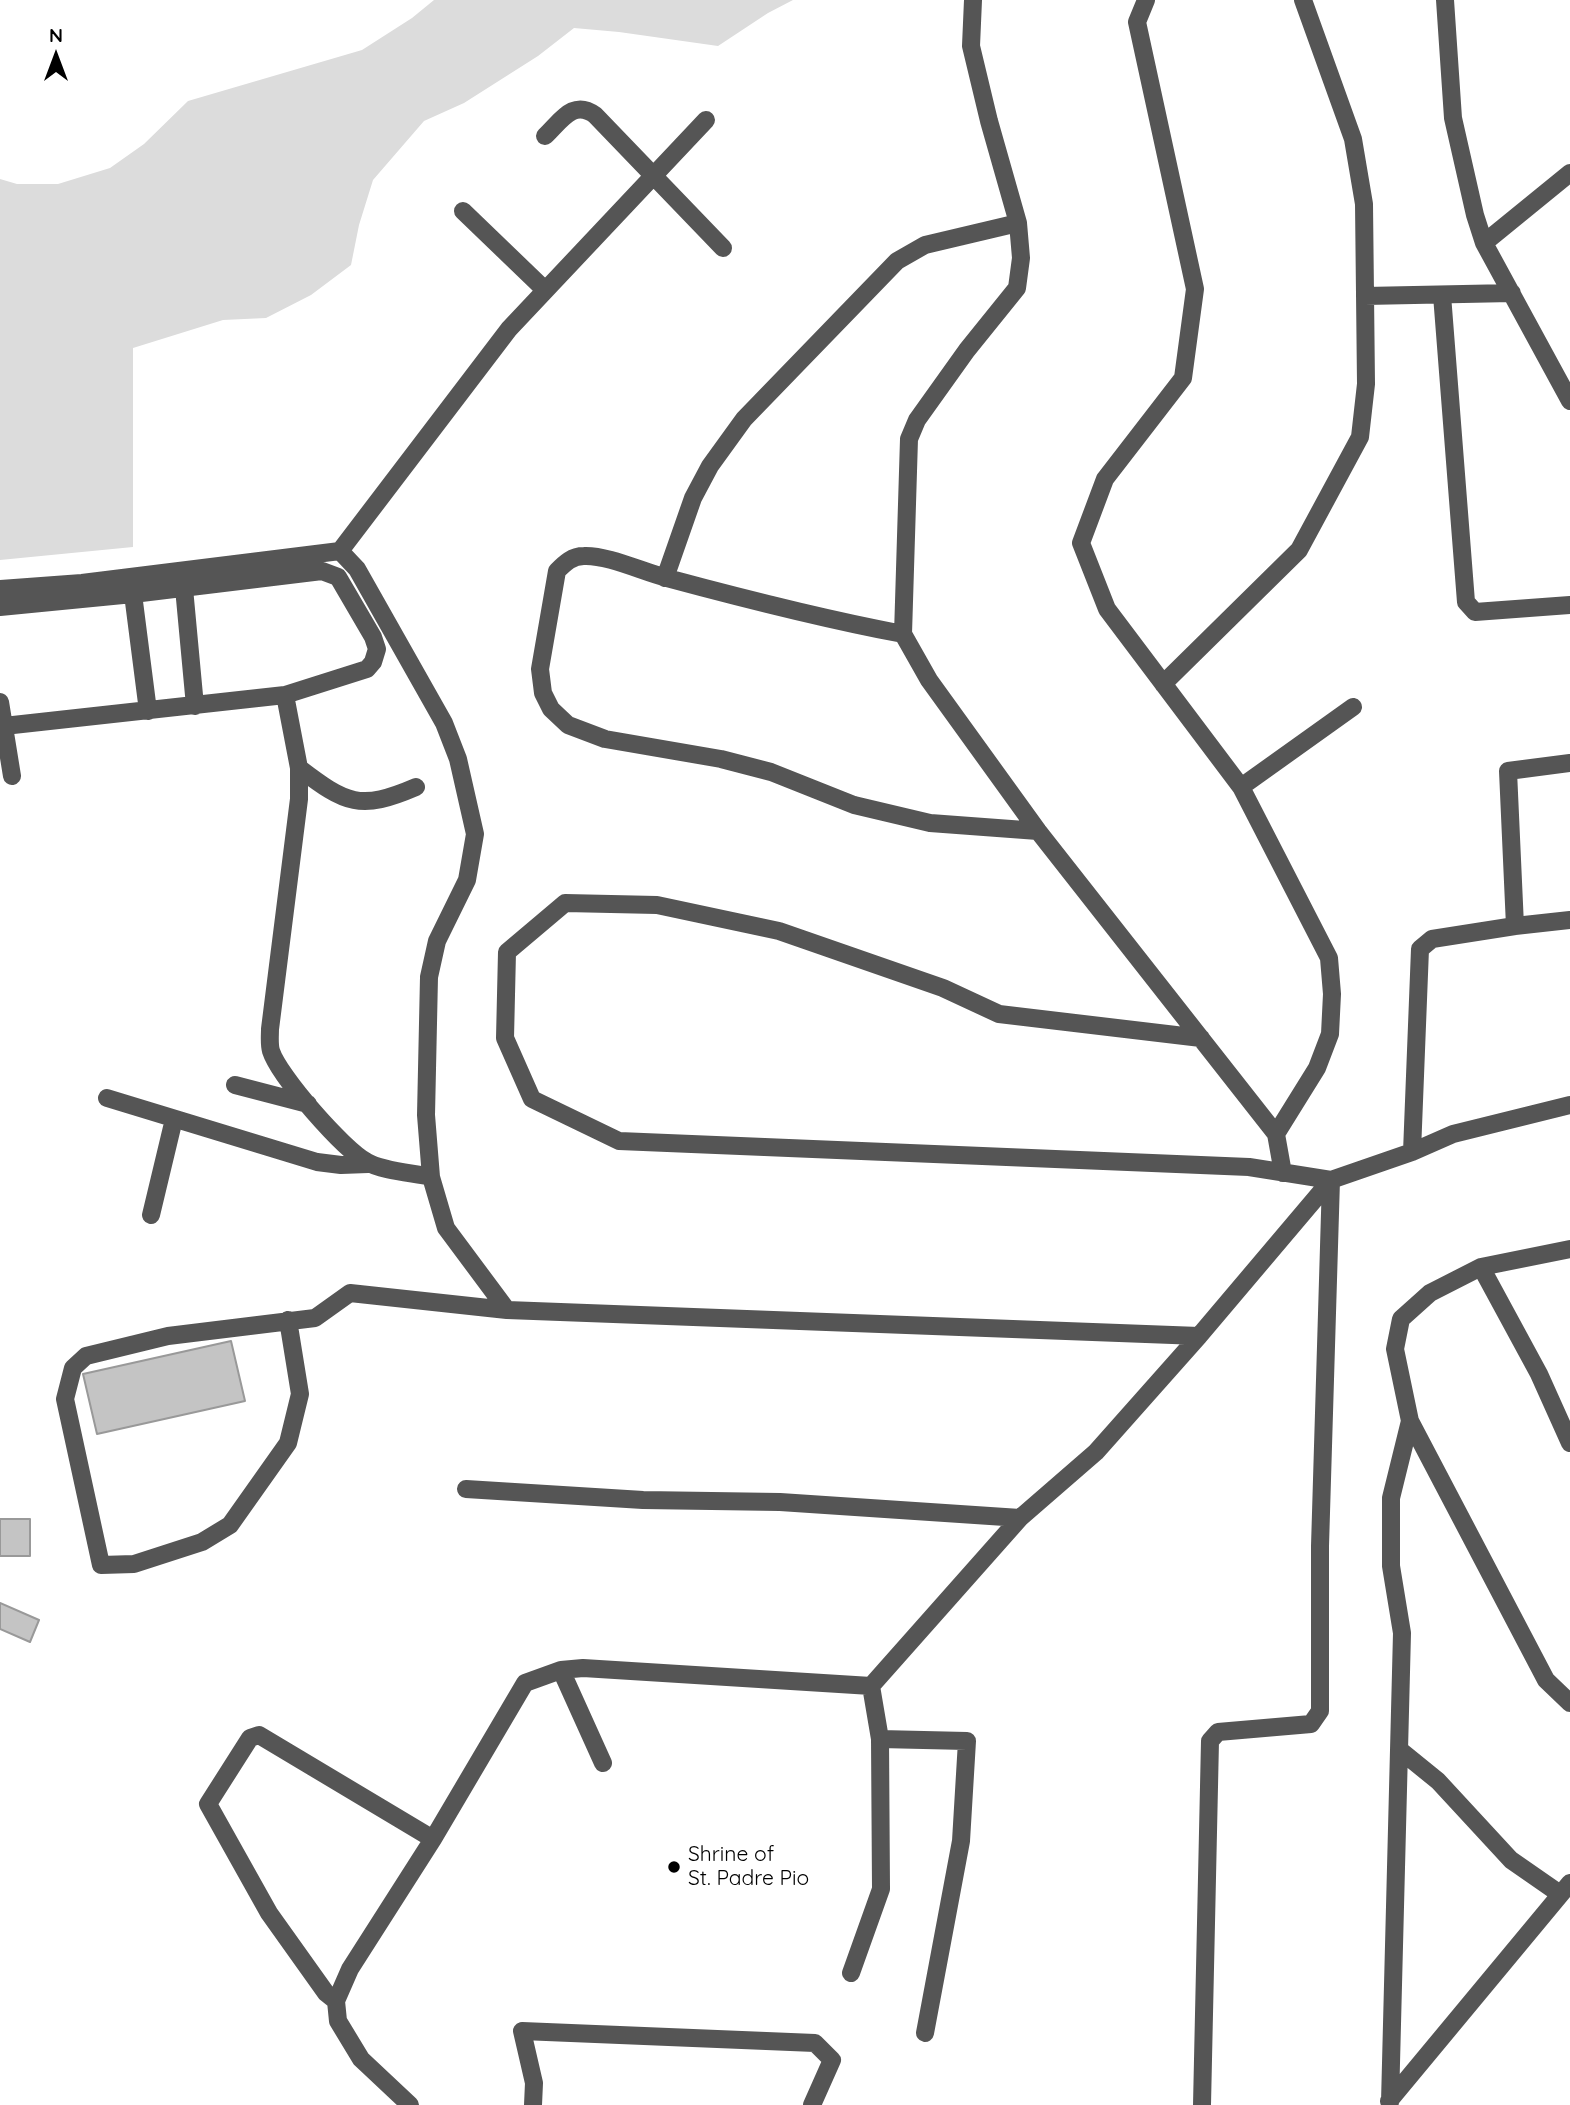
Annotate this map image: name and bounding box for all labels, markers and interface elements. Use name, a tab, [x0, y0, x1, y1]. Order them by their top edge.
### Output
north arrow	[21, 21, 91, 91]
text: N	[49, 23, 63, 47]
place label: Shrine of St. Padre Pio	[688, 1842, 809, 1892]
marker: Shrine of St. Padre Pio	[666, 1859, 682, 1875]

